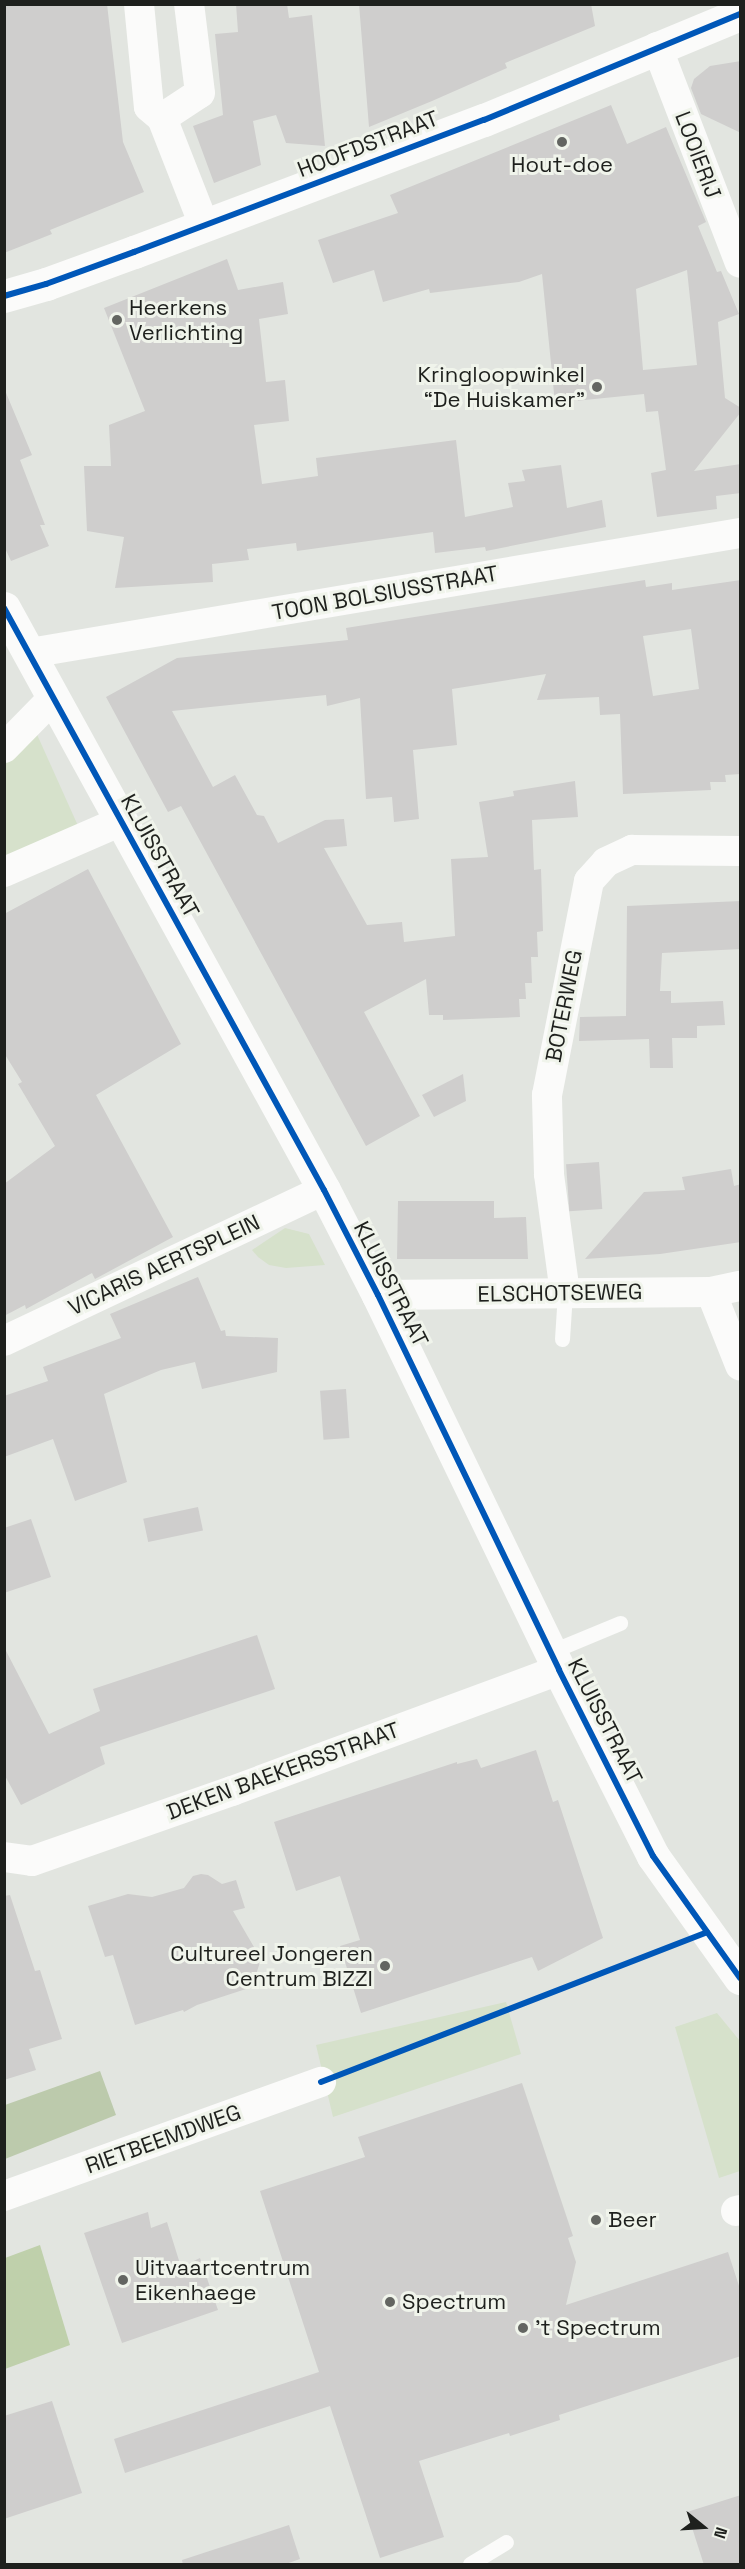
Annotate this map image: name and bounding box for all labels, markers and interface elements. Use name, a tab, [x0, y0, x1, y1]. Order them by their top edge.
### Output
street label: HOOFDSTRAAT	[294, 105, 442, 183]
street label: LOOIERIJ	[669, 108, 727, 202]
marker: Hout-doe	[555, 135, 569, 149]
place label: Hout-doe	[511, 152, 613, 178]
place label: Heerkens Verlichting	[129, 294, 243, 346]
marker: Heerkens Verlichting	[110, 313, 124, 327]
place label: Kringloopwinkel “De Huiskamer”	[418, 361, 585, 412]
marker: Kringloopwinkel “De Huiskamer”	[590, 380, 604, 394]
street label: TOON BOLSIUSSTRAAT	[270, 560, 500, 626]
street label: KLUISSTRAAT	[115, 790, 205, 922]
street label: BOTERWEG	[540, 948, 588, 1064]
street label: VICARIS AERTSPLEIN	[64, 1209, 264, 1321]
street label: KLUISSTRAAT	[348, 1217, 434, 1351]
street label: ELSCHOTSEWEG	[477, 1278, 643, 1308]
street label: KLUISSTRAAT	[562, 1654, 648, 1788]
street label: DEKEN BAEKERSSTRAAT	[163, 1717, 403, 1825]
place label: Cultureel Jongeren Centrum BIZZI	[170, 1940, 373, 1992]
marker: Cultureel Jongeren Centrum BIZZI	[378, 1959, 392, 1973]
street label: RIETBEEMDWEG	[82, 2099, 244, 2179]
place label: Beer	[608, 2207, 657, 2233]
marker: Beer	[589, 2213, 603, 2227]
place label: Uitvaartcentrum Eikenhaege	[135, 2254, 310, 2306]
marker: Uitvaartcentrum Eikenhaege	[116, 2273, 130, 2287]
place label: Spectrum	[402, 2289, 506, 2315]
marker: Spectrum	[383, 2295, 397, 2309]
place label: 't Spectrum	[535, 2315, 661, 2341]
marker: 't Spectrum	[516, 2321, 530, 2335]
north arrow	[673, 2497, 733, 2557]
text: N	[709, 2524, 732, 2541]

